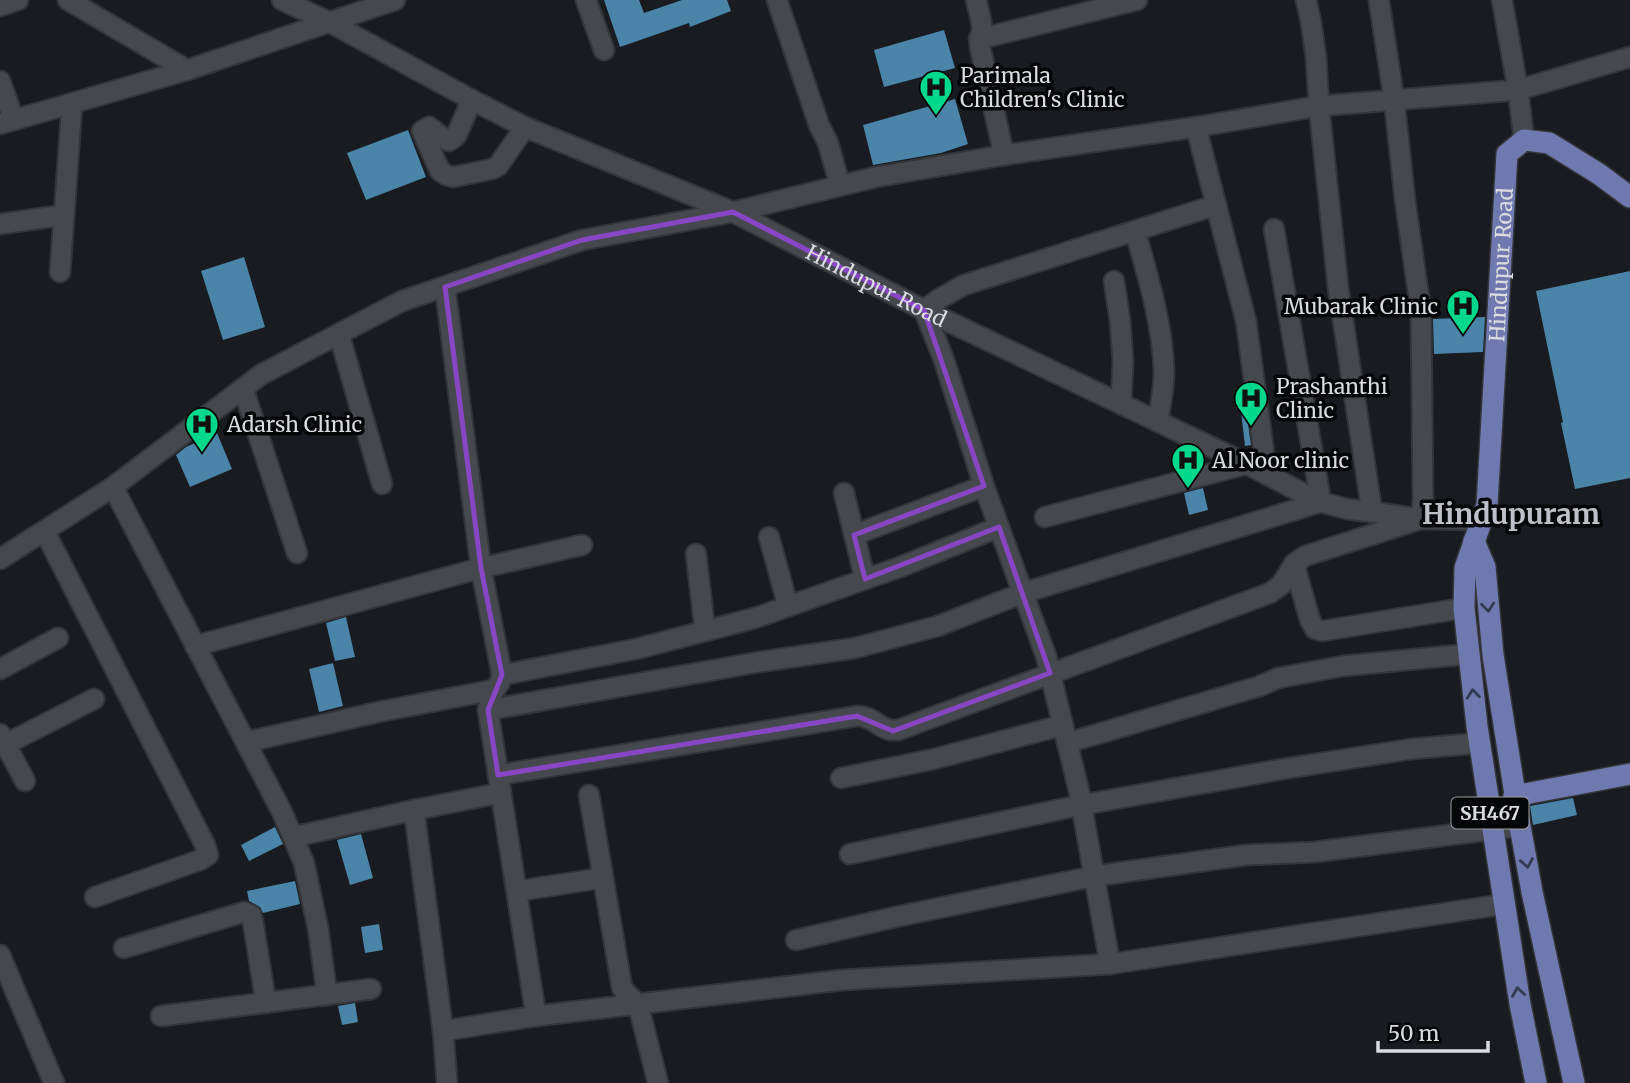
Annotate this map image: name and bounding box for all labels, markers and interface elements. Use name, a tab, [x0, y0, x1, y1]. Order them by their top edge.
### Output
place label: Parimala Children's Clinic	[960, 62, 1125, 113]
hospital icon: Parimala Children's Clinic	[917, 68, 955, 117]
street label: Hindupur Road	[1483, 187, 1519, 343]
street label: Hindupur Road	[801, 238, 951, 332]
hospital icon: Mubarak Clinic	[1444, 287, 1482, 336]
place label: Mubarak Clinic	[1284, 293, 1438, 320]
place label: Prashanthi Clinic	[1276, 373, 1388, 424]
hospital icon: Prashanthi Clinic	[1232, 379, 1270, 428]
hospital icon: Adarsh Clinic	[183, 405, 221, 454]
place label: Adarsh Clinic	[226, 411, 362, 438]
hospital icon: Al Noor clinic	[1169, 441, 1207, 490]
place label: Al Noor clinic	[1211, 447, 1349, 474]
district label: Hindupuram	[1422, 496, 1600, 532]
one-way arrow	[1481, 602, 1496, 613]
one-way arrow	[1466, 689, 1481, 700]
road number: SH467	[1452, 798, 1528, 828]
one-way arrow	[1518, 857, 1533, 869]
one-way arrow	[1511, 986, 1526, 998]
scale bar	[1378, 1010, 1488, 1054]
text: 50 m	[1388, 1020, 1439, 1047]

